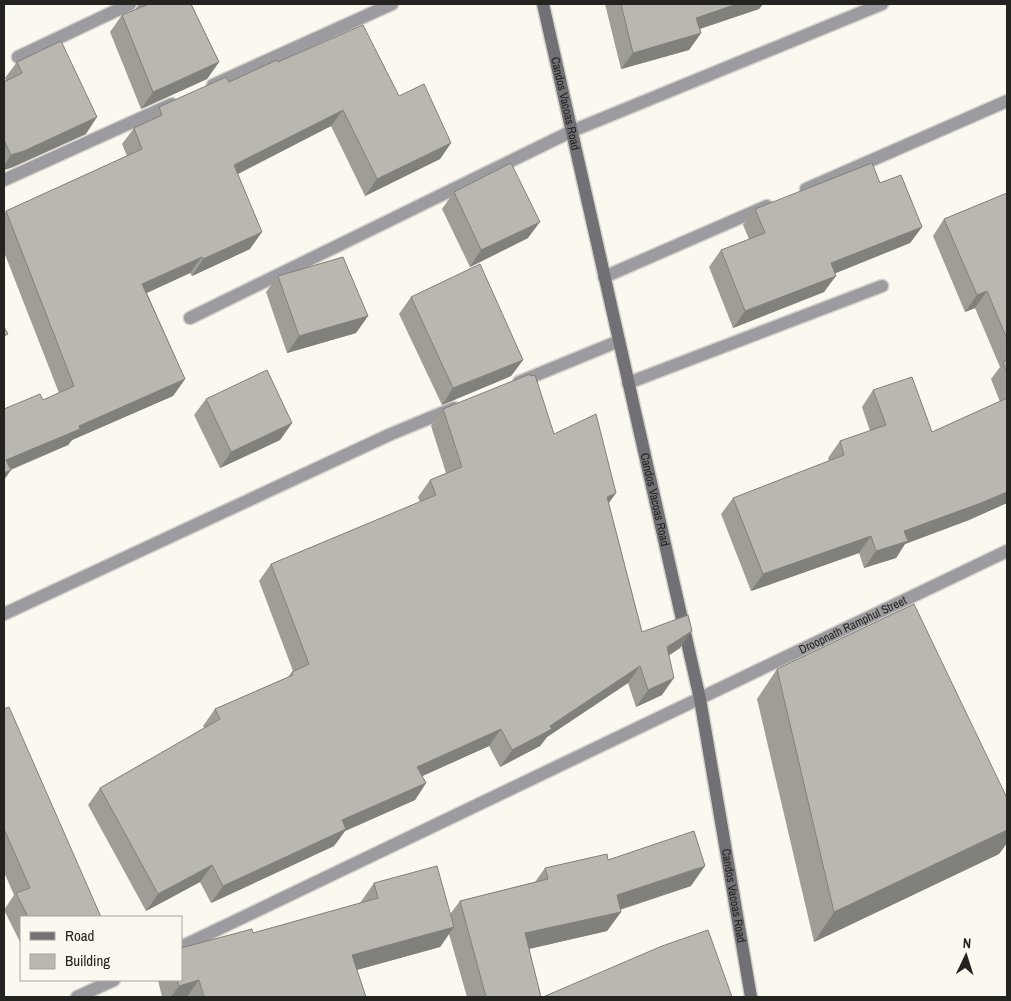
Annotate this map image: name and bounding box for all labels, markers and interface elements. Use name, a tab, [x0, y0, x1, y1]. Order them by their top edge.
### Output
street label: Candos Vacoas Road	[547, 55, 584, 152]
street label: Candos Vacoas Road	[637, 451, 673, 548]
street label: Droopnath Ramphul Street	[796, 592, 909, 658]
street label: Candos Vacoas Road	[718, 847, 750, 944]
legend	[20, 916, 182, 981]
text: Road	[65, 925, 94, 946]
north arrow	[941, 931, 991, 981]
text: N	[962, 934, 972, 952]
text: Building	[65, 950, 110, 971]

